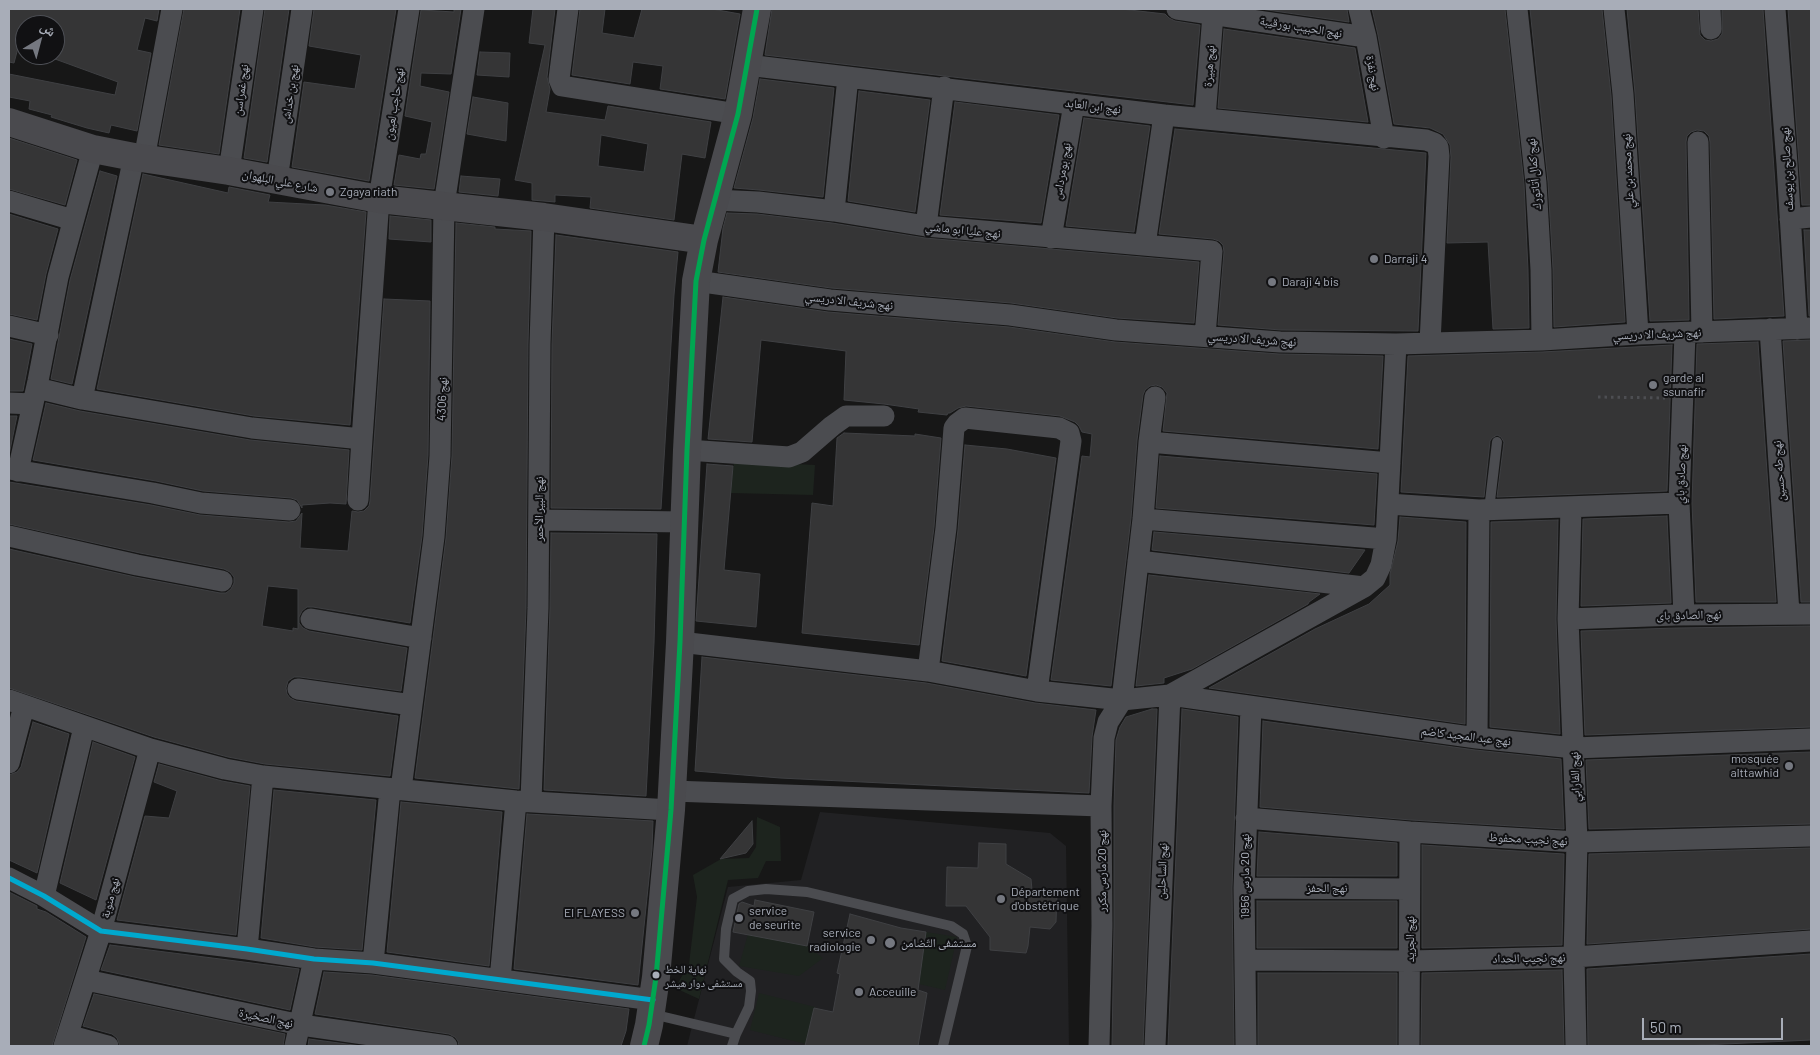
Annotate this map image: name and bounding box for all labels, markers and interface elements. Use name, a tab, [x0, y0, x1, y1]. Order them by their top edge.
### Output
street label: نهج الحبيب بورقيبة	[1259, 13, 1343, 41]
north arrow	[15, 15, 65, 65]
text: ش	[38, 17, 60, 40]
street label: نهج هبيرة	[1200, 45, 1218, 87]
street label: نهج نفزة	[1363, 54, 1383, 92]
street label: نهج غمراسن	[230, 63, 252, 117]
street label: نهج بن خداش	[278, 64, 302, 124]
street label: نهج حاجب لعيون	[381, 67, 407, 141]
street label: نهج ابن العابد	[1064, 95, 1122, 117]
street label: نهج صالح بن يوسف	[1778, 127, 1796, 211]
street label: نهج محمد بن علي	[1619, 133, 1637, 209]
street label: نهج كمال أتاتورك	[1524, 138, 1544, 210]
street label: نهج بومرداس	[1050, 141, 1074, 201]
street label: شارع علي البلهوان	[241, 167, 319, 195]
place label: Zgaya riath	[340, 185, 397, 199]
marker: Zgaya riath	[324, 186, 336, 198]
street label: نهج عليا ابو ماشي	[925, 219, 1001, 241]
place label: Darraji 4	[1384, 252, 1427, 266]
marker: Darraji 4	[1368, 253, 1380, 265]
place label: Daraji 4 bis	[1282, 275, 1339, 289]
marker: Daraji 4 bis	[1266, 276, 1278, 288]
street label: نهج شريف الا دريسي	[804, 289, 894, 313]
street label: نهج شريف الا دريسي	[1612, 325, 1702, 343]
street label: نهج شريف الا دريسي	[1207, 329, 1297, 349]
place label: garde al ssunafir	[1663, 371, 1705, 399]
street label: نهج 4306	[434, 377, 450, 421]
marker: garde al ssunafir	[1647, 379, 1659, 391]
street label: نهج طه حسين	[1770, 440, 1788, 502]
street label: نهج صادق باي	[1673, 444, 1689, 504]
street label: نهج البير الأحمر	[532, 476, 546, 542]
street label: نهج الصادق باى	[1656, 607, 1722, 623]
street label: نهج عبد المجيد كاضم	[1420, 723, 1512, 749]
street label: نهج الفارابي	[1567, 752, 1583, 802]
place label: mosquée alttawhid	[1731, 752, 1779, 780]
marker: mosquée alttawhid	[1783, 760, 1795, 772]
street label: نهج 20 مارس مكرر	[1095, 830, 1109, 912]
street label: نهج نجيب محفوظ	[1488, 830, 1568, 848]
street label: نهج 20 مارس 1956	[1238, 834, 1252, 918]
street label: نهج الساحلين	[1154, 842, 1170, 900]
street label: نهج منوبة	[98, 876, 122, 920]
street label: نهج الحفز	[1306, 881, 1348, 895]
place label: Département d'obstétrique	[1011, 885, 1080, 913]
marker: Département d'obstétrique	[995, 893, 1007, 905]
place label: service de seurite	[749, 904, 801, 932]
place label: El FLAYESS	[564, 906, 625, 920]
marker: El FLAYESS	[629, 907, 641, 919]
marker: service de seurite	[733, 912, 745, 924]
street label: نهج الجريد	[1403, 916, 1417, 962]
place label: service radiologie	[809, 926, 861, 954]
marker: service radiologie	[865, 934, 877, 946]
marker: مستشفى التّضامن	[883, 936, 897, 950]
place label: مستشفى التّضامن	[901, 936, 977, 950]
street label: نهج نجيب الحداد	[1492, 950, 1566, 966]
place label: نهاية الخط مستشفى دوار هيشر	[665, 962, 743, 988]
marker: نهاية الخط مستشفى دوار هيشر	[651, 970, 661, 980]
place label: Acceuille	[869, 985, 916, 999]
marker: Acceuille	[853, 986, 865, 998]
street label: نهج الصخيرة	[238, 1005, 294, 1031]
scale bar	[1645, 1008, 1786, 1040]
text: 50 m	[1650, 1018, 1682, 1036]

